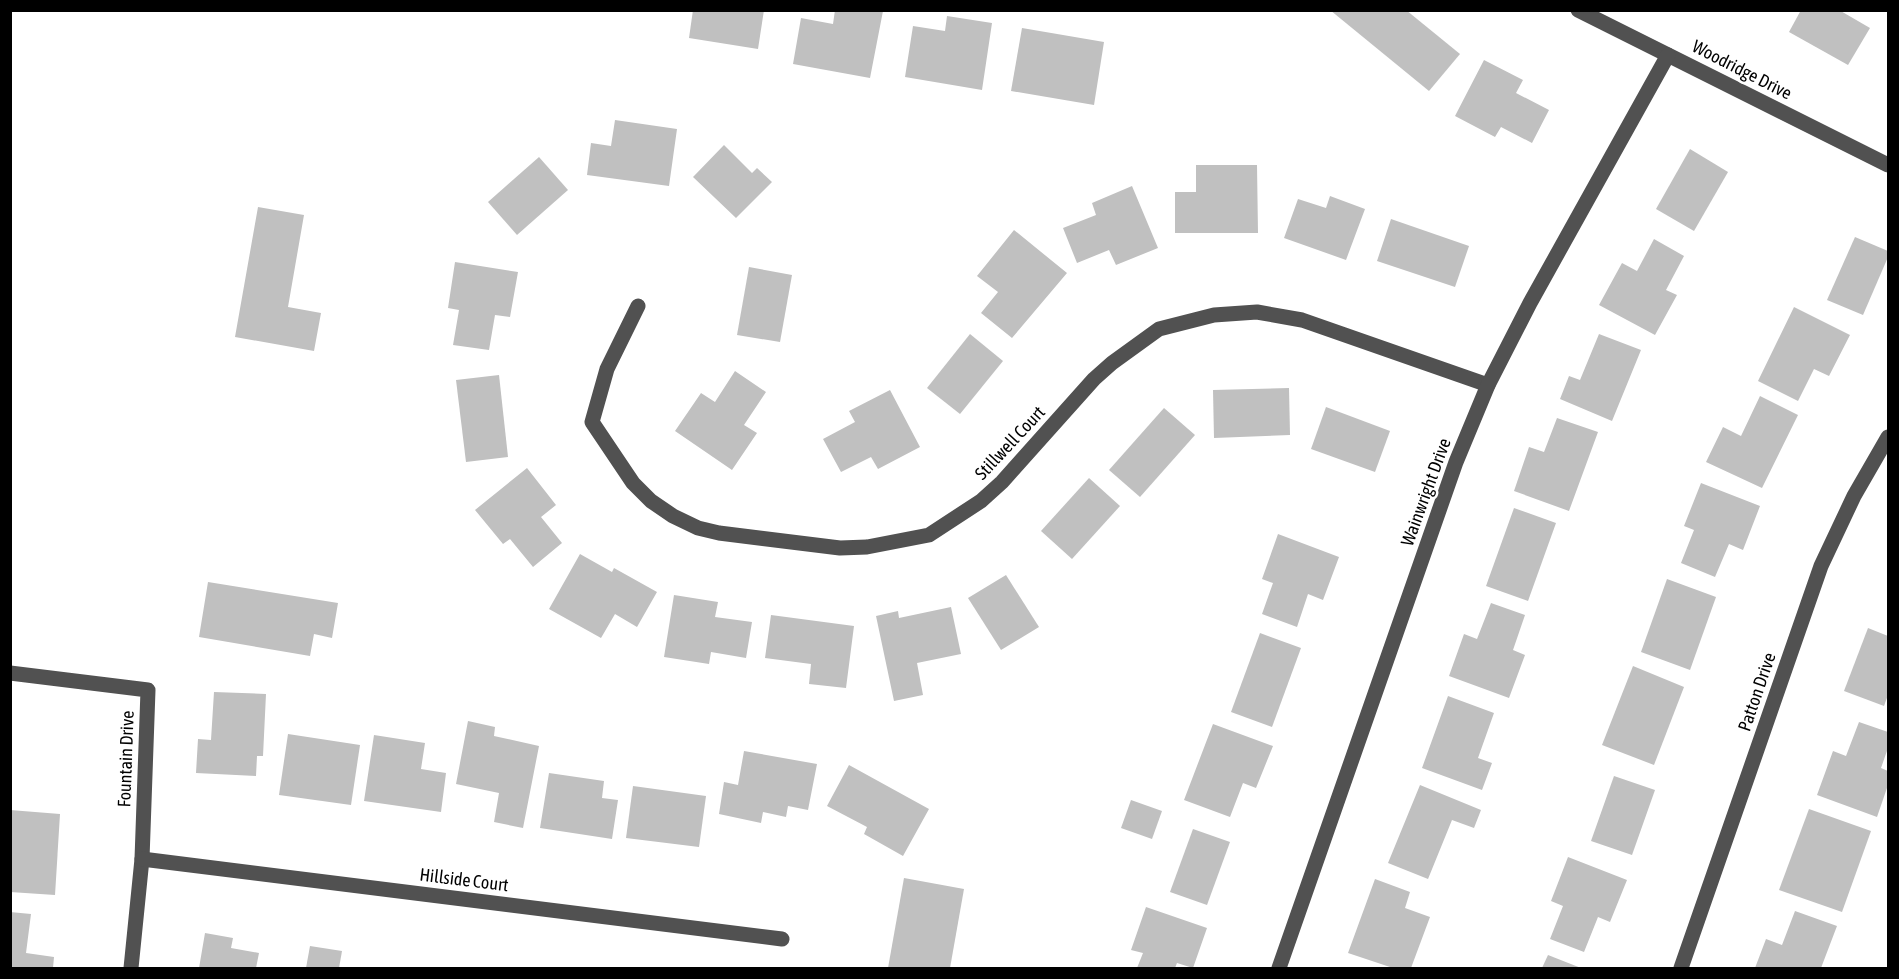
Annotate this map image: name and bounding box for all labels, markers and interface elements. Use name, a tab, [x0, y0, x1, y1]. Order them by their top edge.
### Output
street label: Woodridge Drive	[1689, 35, 1796, 104]
street label: Stillwell Court	[970, 402, 1049, 484]
street label: Wainwright Drive	[1396, 435, 1455, 549]
street label: Patton Drive	[1733, 650, 1780, 734]
street label: Fountain Drive	[113, 710, 138, 808]
street label: Hillside Court	[418, 864, 510, 895]

